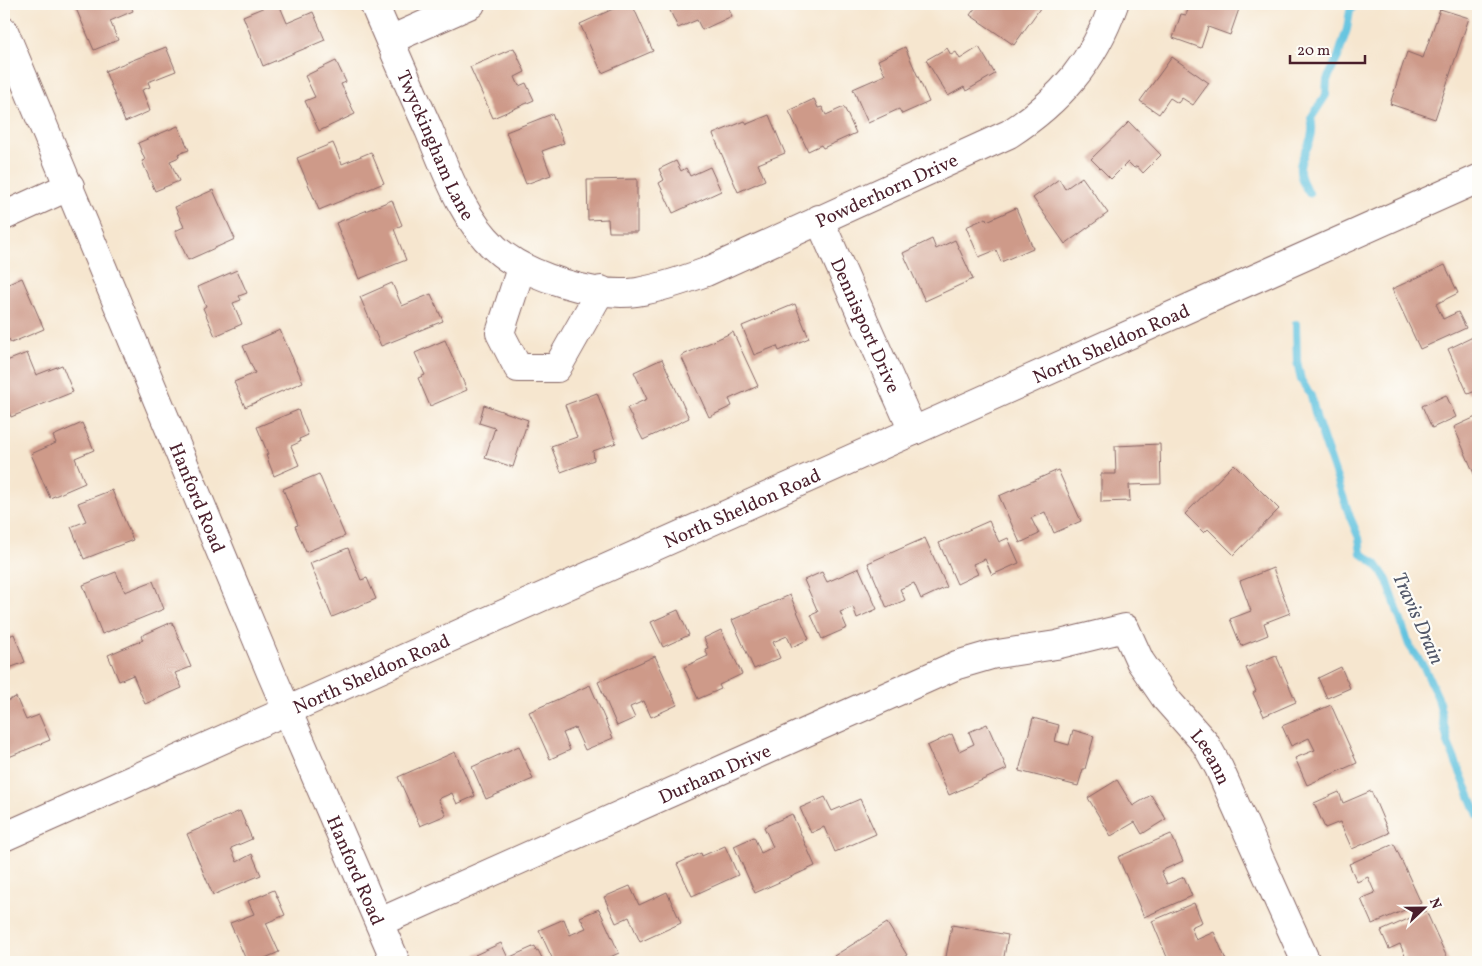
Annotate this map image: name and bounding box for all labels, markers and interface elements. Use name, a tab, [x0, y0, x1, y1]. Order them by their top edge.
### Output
scale bar	[1290, 32, 1364, 64]
text: 20 m	[1297, 41, 1330, 62]
street label: Twyckingham Lane	[389, 67, 480, 226]
street label: Powderhorn Drive	[812, 148, 963, 235]
street label: Dennisport Drive	[823, 254, 906, 398]
street label: North Sheldon Road	[1029, 298, 1194, 391]
street label: Hanford Road	[162, 439, 231, 557]
street label: North Sheldon Road	[660, 463, 825, 556]
water label: Travis Drain	[1384, 568, 1450, 669]
street label: North Sheldon Road	[289, 629, 455, 721]
street label: Leeann	[1184, 724, 1236, 789]
street label: Durham Drive	[655, 739, 775, 811]
street label: Hanford Road	[319, 812, 390, 930]
north arrow	[1400, 884, 1450, 934]
text: N	[1424, 895, 1445, 912]

